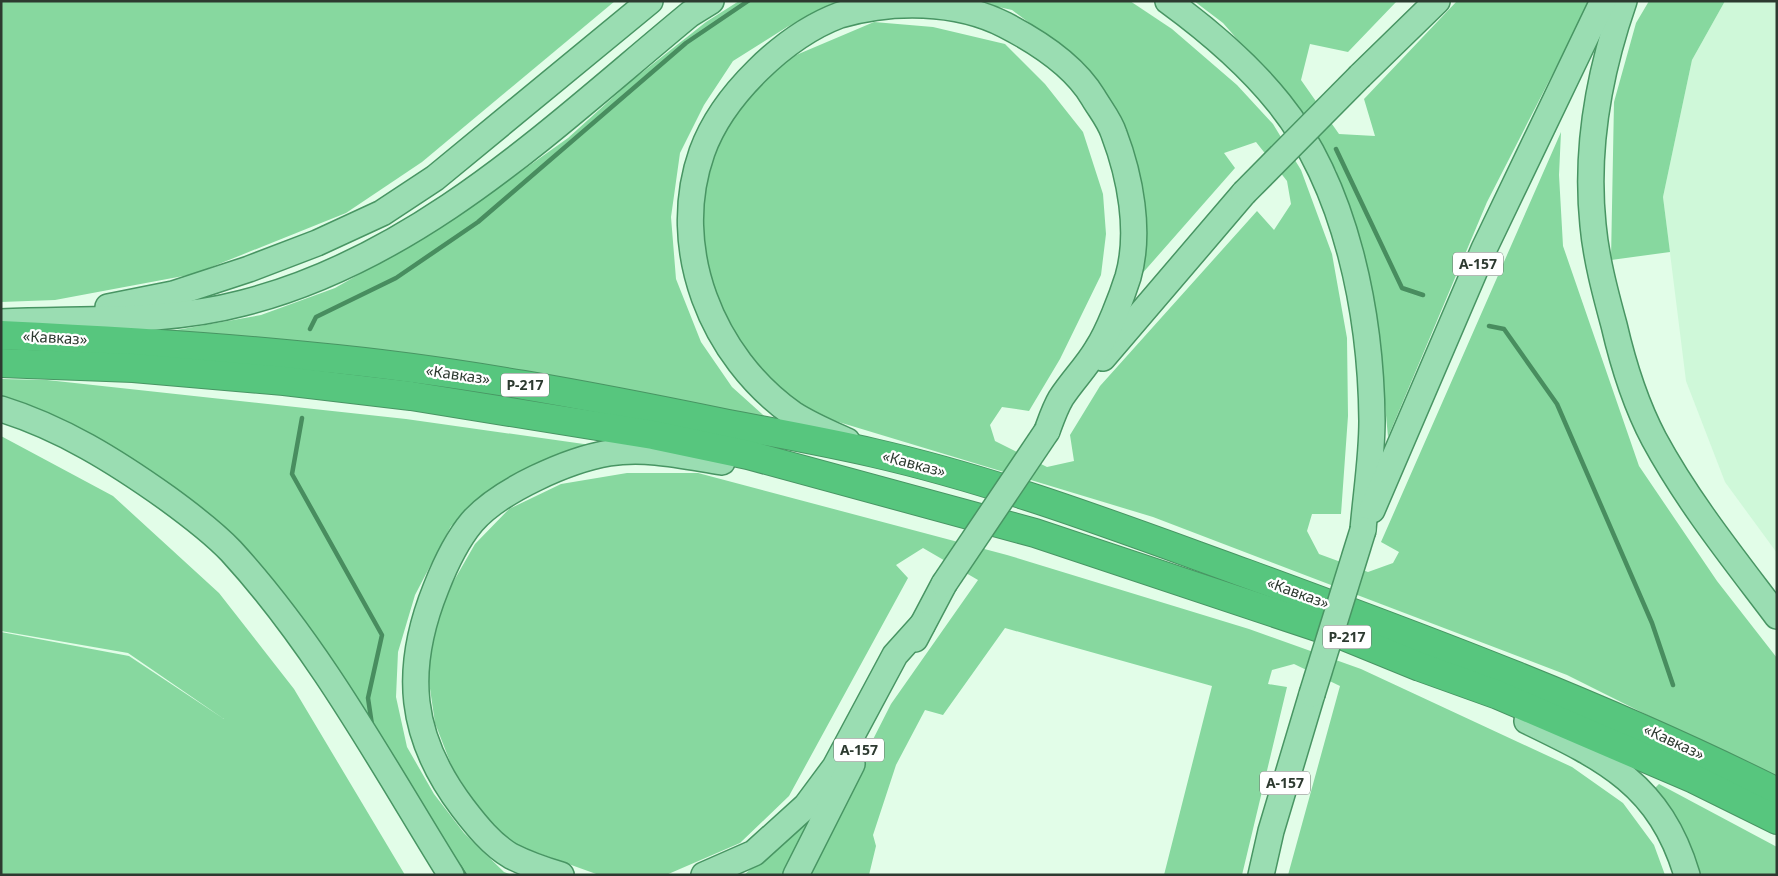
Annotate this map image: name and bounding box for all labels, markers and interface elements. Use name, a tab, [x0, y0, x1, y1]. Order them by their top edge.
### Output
road number: А-157	[1453, 252, 1503, 276]
street label: «Кавказ»	[22, 325, 88, 349]
street label: «Кавказ»	[425, 360, 492, 388]
road number: Р-217	[501, 374, 549, 396]
street label: «Кавказ»	[880, 445, 948, 481]
street label: «Кавказ»	[1265, 572, 1332, 613]
road number: Р-217	[1323, 626, 1371, 649]
street label: «Кавказ»	[1641, 718, 1708, 764]
road number: А-157	[834, 738, 884, 762]
road number: А-157	[1260, 771, 1310, 794]

